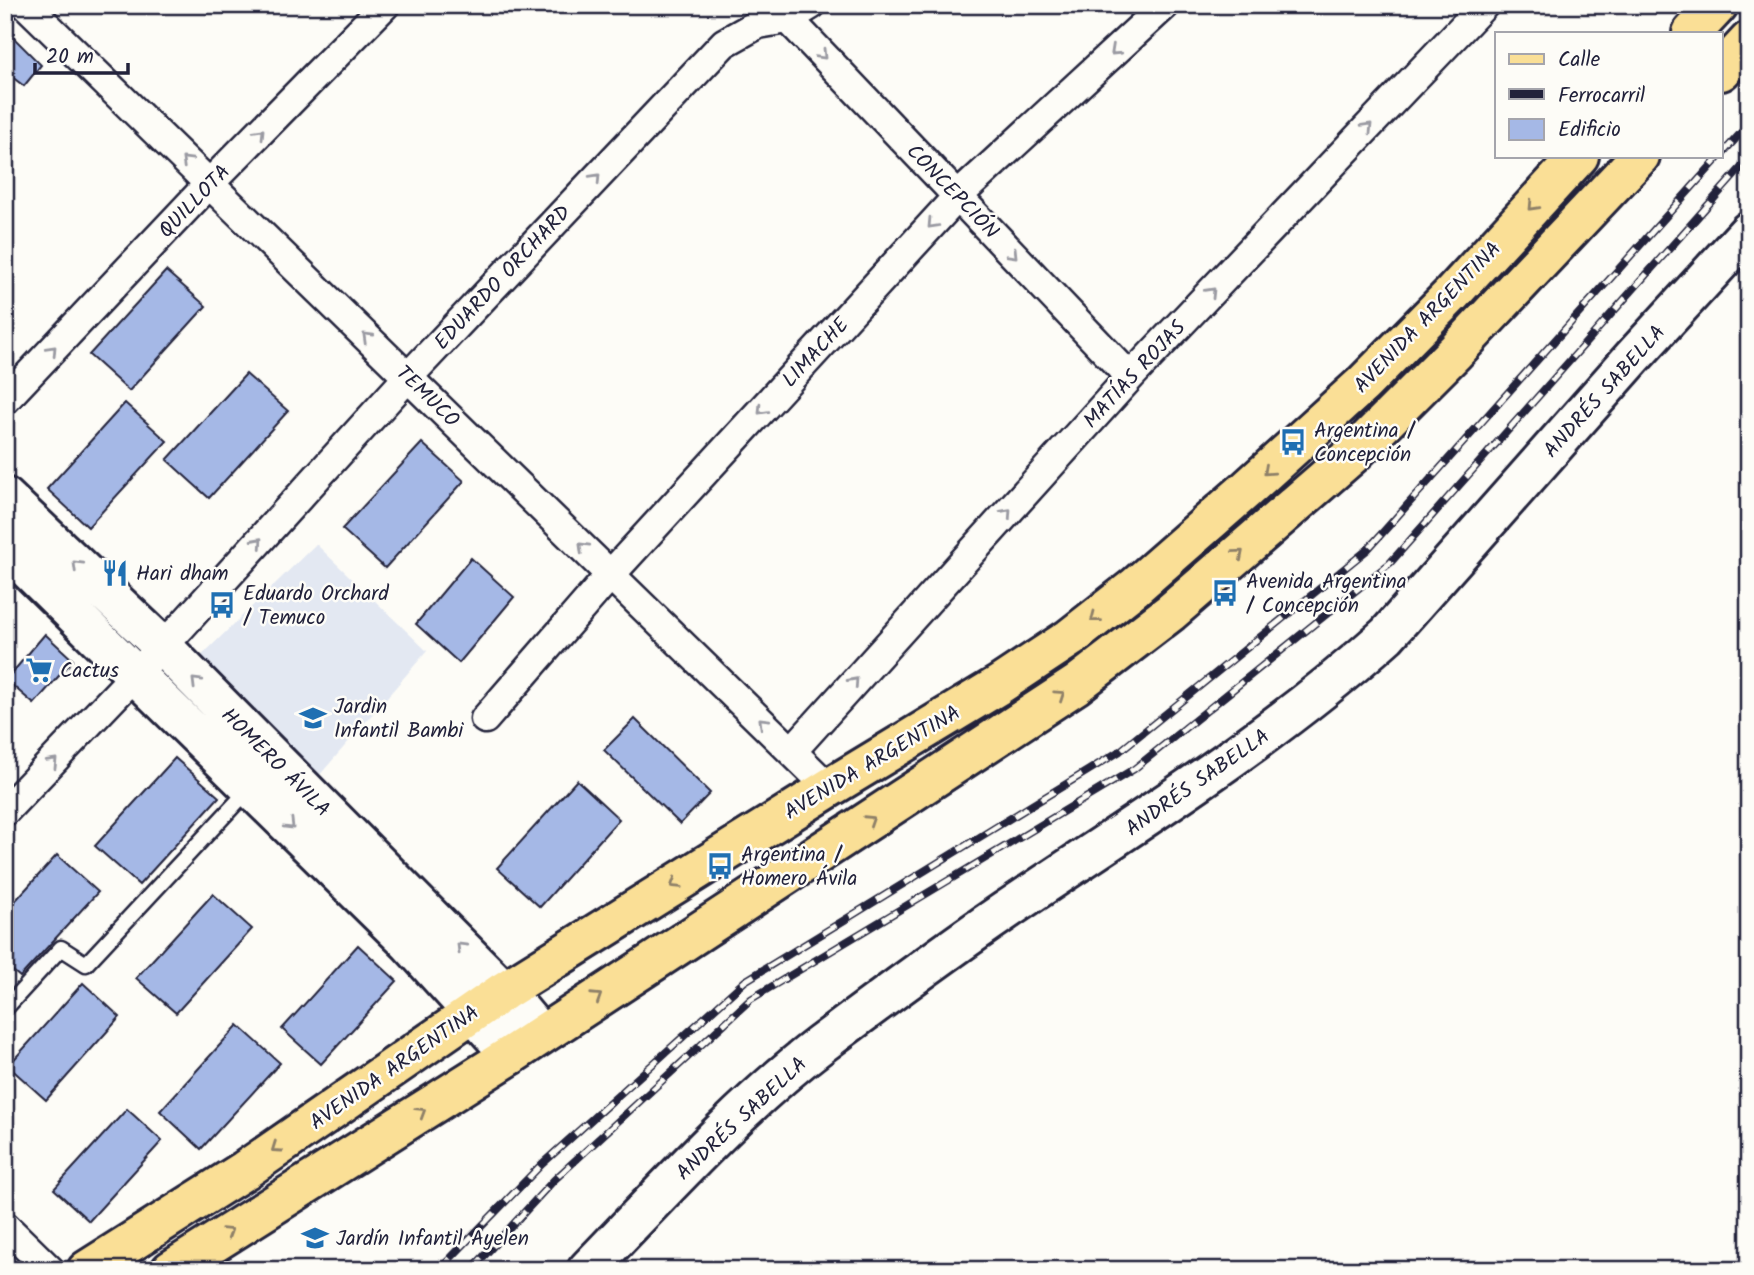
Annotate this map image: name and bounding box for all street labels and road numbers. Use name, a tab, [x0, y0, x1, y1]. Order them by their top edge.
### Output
street label: CONCEPCIÓN	[898, 137, 1006, 247]
street label: QUILLOTA	[151, 157, 239, 247]
street label: EDUARDO ORCHARD	[427, 198, 579, 358]
street label: AVENIDA ARGENTINA	[1346, 234, 1510, 402]
street label: LIMACHE	[775, 310, 858, 396]
street label: MATÍAS ROJAS	[1076, 313, 1194, 437]
street label: ANDRÉS SABELLA	[1536, 318, 1674, 466]
street label: TEMUCO	[387, 358, 467, 436]
street label: AVENIDA ARGENTINA	[778, 697, 967, 829]
street label: HOMERO ÁVILA	[212, 700, 338, 826]
street label: ANDRÉS SABELLA	[1119, 721, 1277, 845]
street label: AVENIDA ARGENTINA	[303, 997, 487, 1139]
street label: ANDRÉS SABELLA	[669, 1049, 815, 1189]

